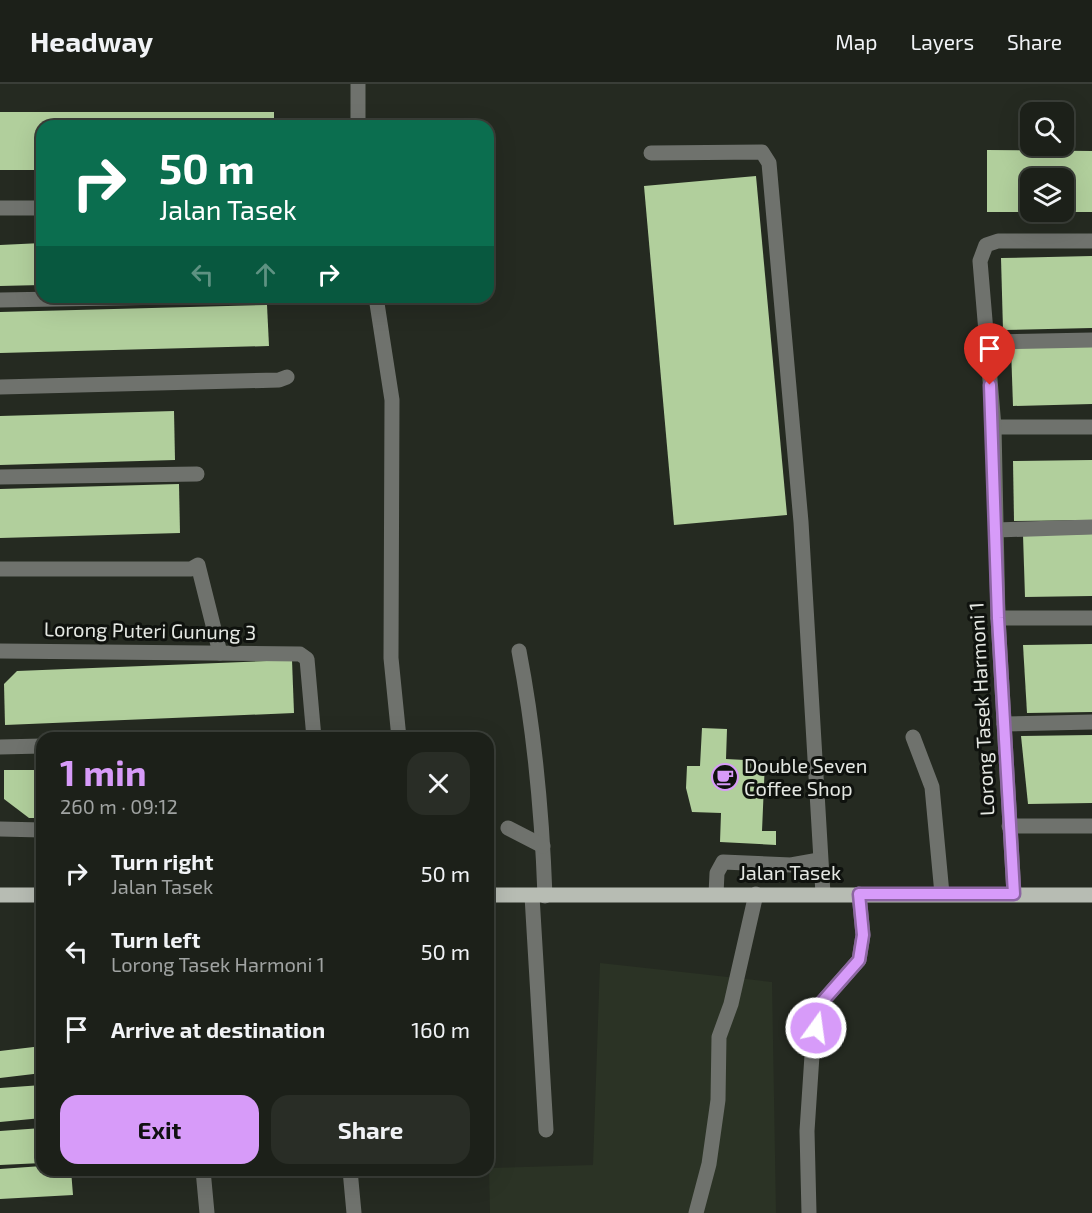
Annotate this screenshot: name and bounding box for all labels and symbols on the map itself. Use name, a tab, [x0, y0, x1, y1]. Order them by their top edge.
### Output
pin	[964, 323, 1015, 385]
street label: Lorong Tasek Harmoni 1	[963, 602, 999, 816]
street label: Lorong Puteri Gunung 3	[44, 616, 256, 644]
place label: Double Seven Coffee Shop	[744, 753, 867, 800]
cafe icon: Double Seven Coffee Shop	[710, 762, 740, 792]
street label: Jalan Tasek	[739, 860, 841, 884]
position arrow	[784, 996, 848, 1060]

